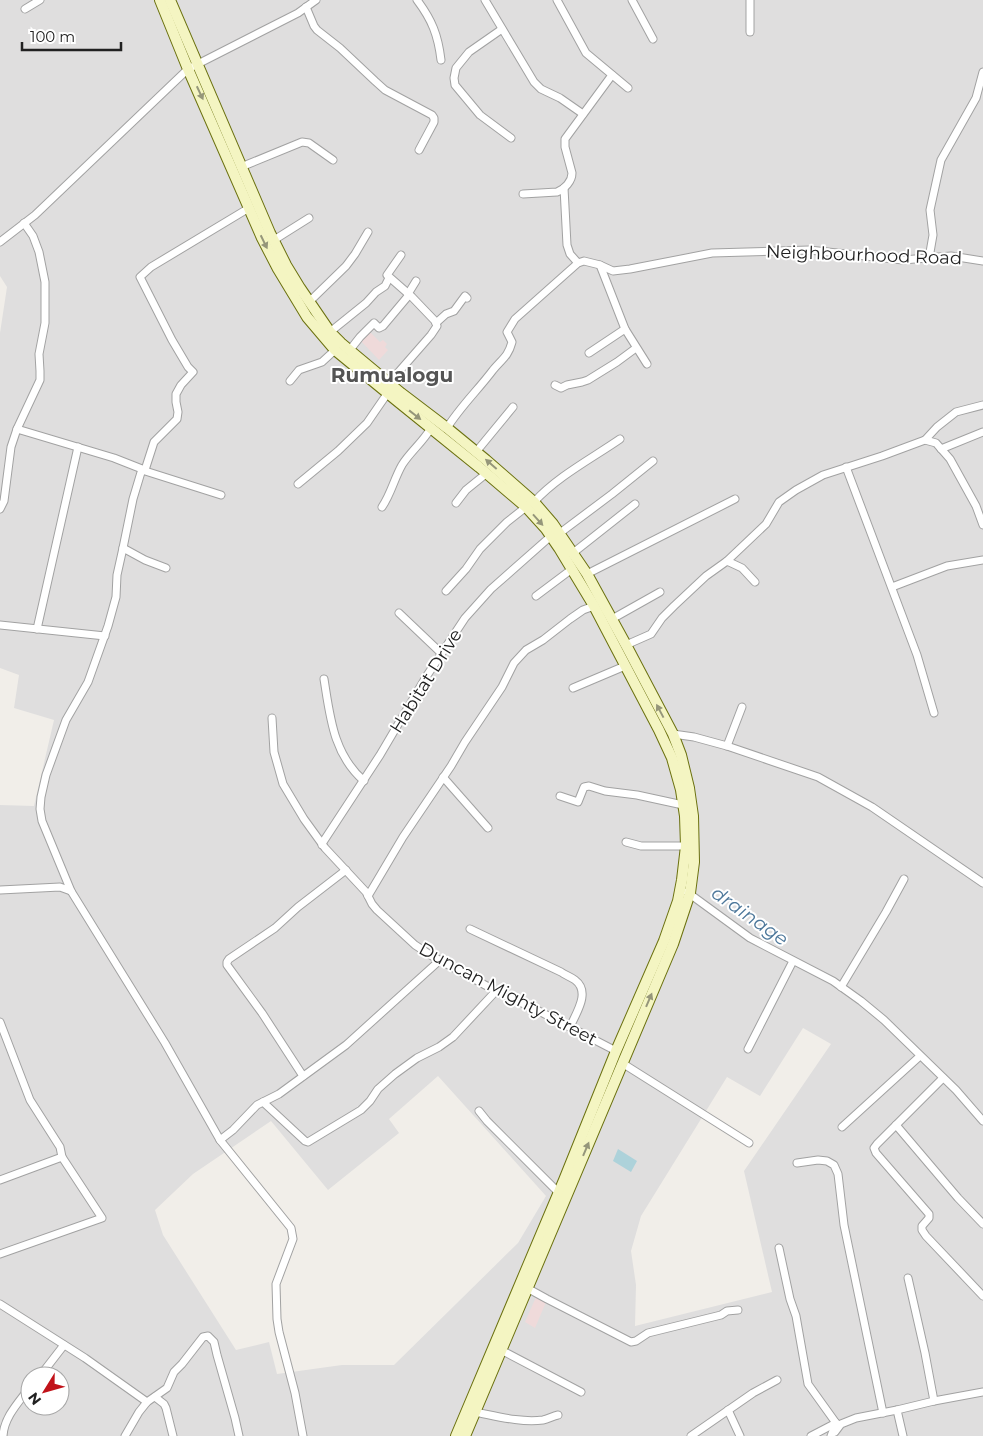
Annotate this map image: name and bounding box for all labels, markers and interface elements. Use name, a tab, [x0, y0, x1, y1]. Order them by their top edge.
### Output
scale bar	[22, 20, 121, 52]
text: 100 m	[30, 27, 75, 46]
one-way arrow	[196, 86, 204, 100]
one-way arrow	[261, 235, 269, 249]
street label: Neighbourhood Road	[766, 241, 962, 269]
district label: Rumualogu	[331, 363, 453, 387]
one-way arrow	[408, 410, 421, 421]
one-way arrow	[485, 458, 497, 470]
one-way arrow	[533, 514, 544, 527]
street label: Habitat Drive	[385, 625, 467, 737]
one-way arrow	[656, 704, 665, 717]
water label: drainage	[707, 881, 793, 951]
street label: Duncan Mighty Street	[415, 938, 601, 1050]
one-way arrow	[646, 993, 654, 1007]
one-way arrow	[583, 1142, 591, 1156]
north arrow	[20, 1366, 70, 1416]
text: N	[24, 1389, 45, 1409]

